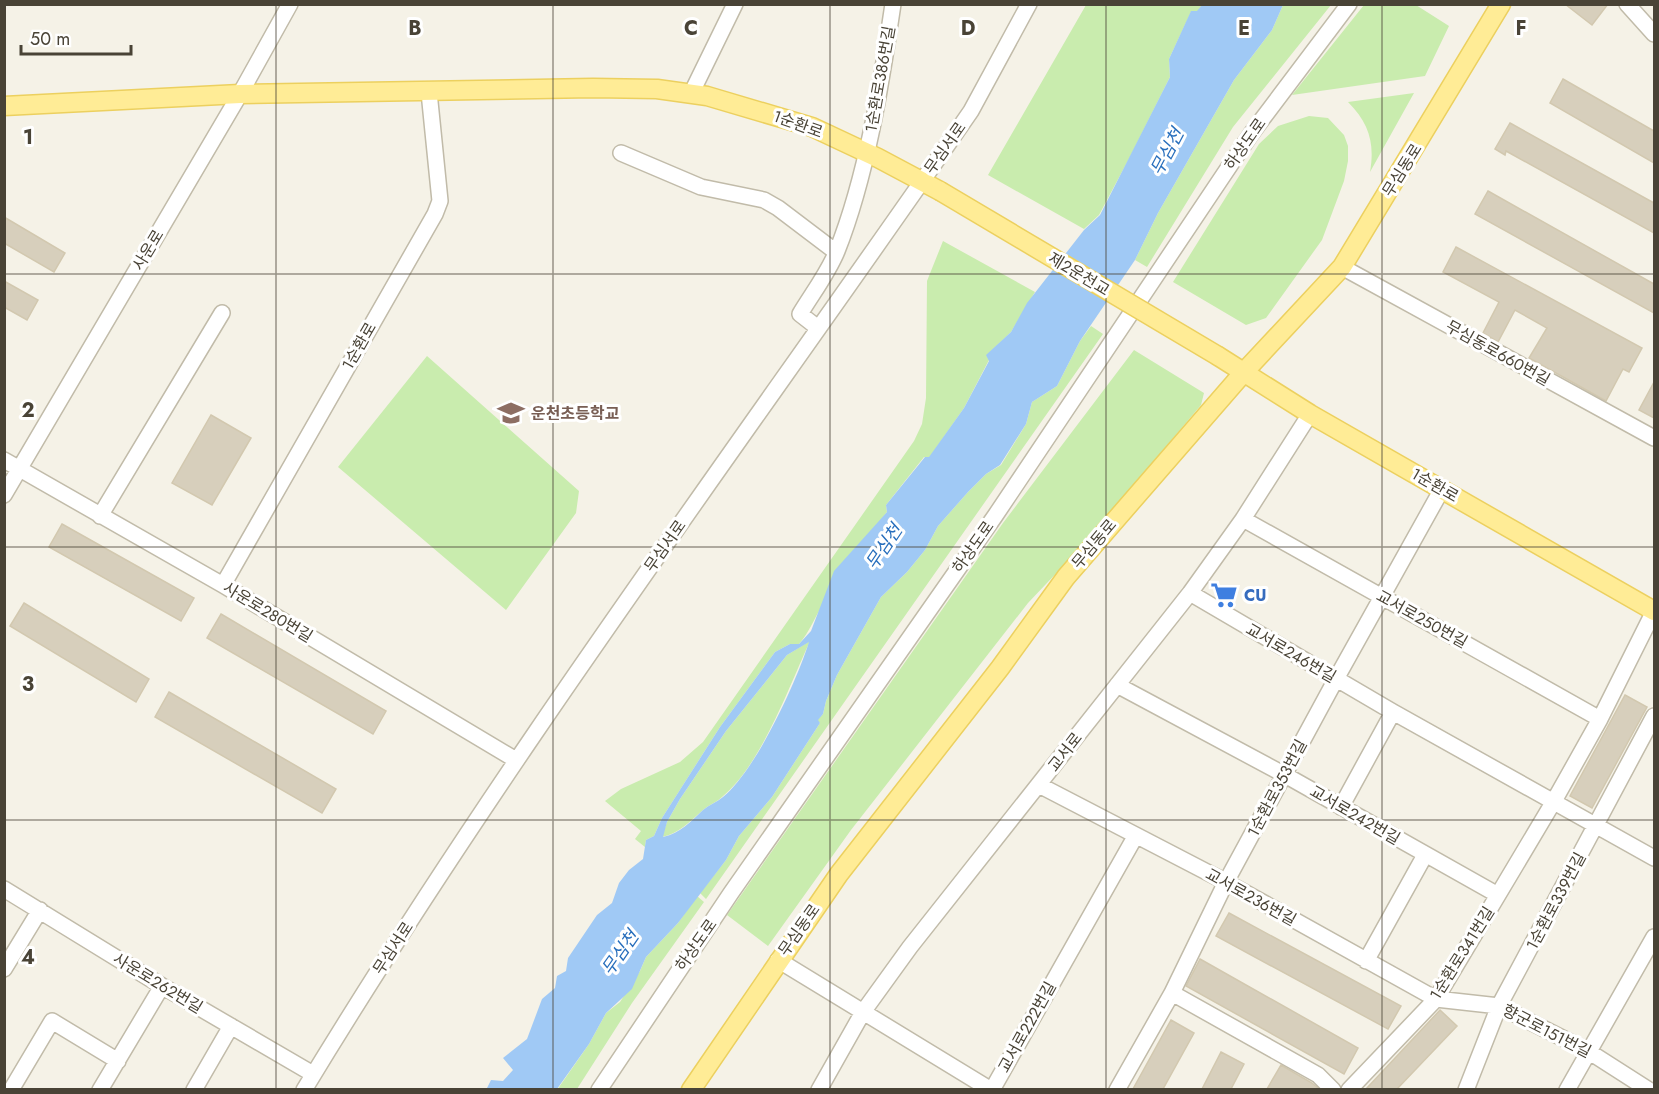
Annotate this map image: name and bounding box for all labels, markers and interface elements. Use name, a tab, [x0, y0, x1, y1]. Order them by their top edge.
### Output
text: B	[408, 14, 422, 43]
text: C	[684, 14, 698, 43]
text: D	[961, 14, 975, 43]
text: E	[1238, 14, 1250, 43]
text: F	[1515, 14, 1527, 43]
scale bar	[21, 18, 130, 56]
street label: 1순환로386번길	[859, 24, 901, 134]
text: 50 m	[30, 26, 70, 52]
street label: 1순환로	[770, 104, 826, 144]
street label: 하상도로	[1219, 113, 1271, 175]
street label: 무심서로	[919, 117, 971, 179]
water label: 무심천	[1144, 122, 1191, 180]
text: 1	[23, 123, 33, 152]
street label: 무심동로	[1377, 139, 1427, 201]
street label: 사운로	[127, 225, 169, 275]
street label: 제2운천교	[1044, 247, 1114, 301]
street label: 무심동로660번길	[1442, 315, 1554, 391]
street label: 1순환로	[336, 318, 382, 374]
text: 2	[21, 396, 35, 425]
school or university icon: 운천초등학교	[496, 398, 526, 428]
place label: 운천초등학교	[531, 402, 620, 425]
street label: 1순환로	[1407, 462, 1463, 508]
street label: 무심동로	[1066, 514, 1122, 574]
street label: 무심서로	[639, 515, 691, 577]
street label: 하상도로	[947, 516, 999, 578]
water label: 무심천	[859, 517, 910, 575]
street label: 사운로280번길	[219, 576, 317, 648]
supermarket icon: CU	[1209, 580, 1239, 610]
place label: CU	[1244, 584, 1266, 607]
street label: 교서로250번길	[1372, 584, 1472, 654]
street label: 교서로246번길	[1241, 618, 1341, 688]
text: 3	[22, 670, 34, 699]
street label: 교서로	[1042, 727, 1088, 776]
street label: 1순환로353번길	[1242, 735, 1312, 841]
street label: 교서로242번길	[1305, 780, 1405, 850]
street label: 1순환로339번길	[1521, 848, 1591, 954]
street label: 교서로236번길	[1201, 863, 1301, 931]
street label: 무심동로	[773, 899, 825, 961]
street label: 1순환로341번길	[1424, 902, 1500, 1004]
street label: 하상도로	[670, 914, 722, 976]
street label: 무심서로	[367, 917, 419, 979]
water label: 무심천	[595, 923, 646, 981]
text: 4	[21, 943, 35, 972]
street label: 사운로262번길	[109, 947, 207, 1019]
street label: 교서로222번길	[992, 977, 1062, 1077]
street label: 향군로151번길	[1499, 999, 1595, 1063]

